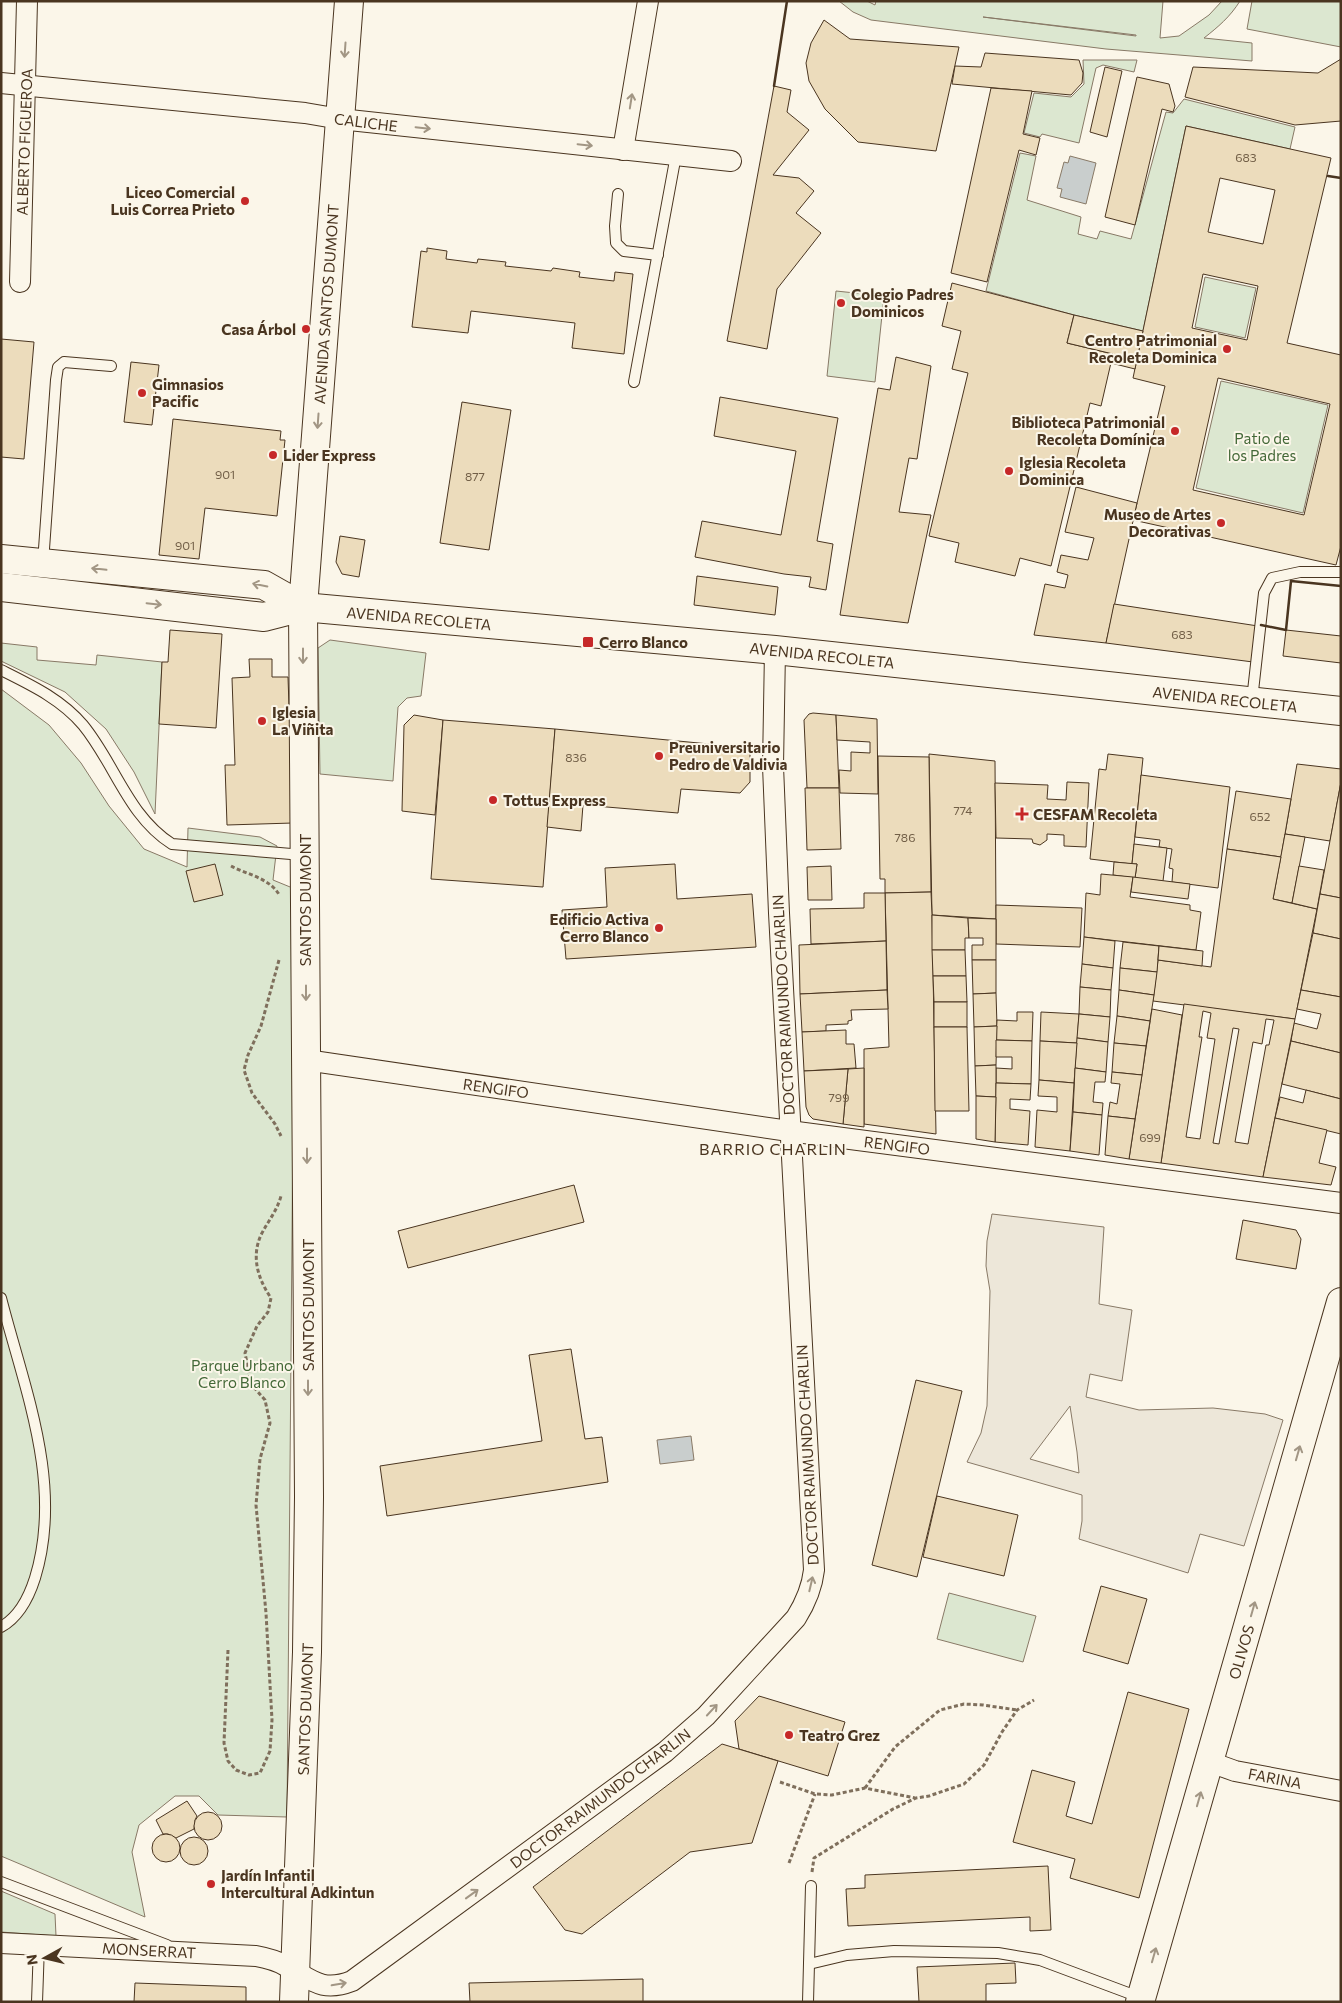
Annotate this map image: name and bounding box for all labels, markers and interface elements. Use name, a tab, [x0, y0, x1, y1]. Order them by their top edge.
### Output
one-way arrow	[341, 42, 350, 58]
street label: ALBERTO FIGUEROA	[12, 68, 36, 216]
one-way arrow	[627, 94, 637, 110]
street label: CALICHE	[333, 109, 399, 135]
one-way arrow	[415, 123, 431, 133]
one-way arrow	[577, 140, 593, 150]
house number: 683	[1235, 150, 1257, 164]
place label: Liceo Comercial Luis Correa Prieto	[110, 183, 235, 218]
marker: Liceo Comercial Luis Correa Prieto	[239, 195, 251, 207]
street label: AVENIDA SANTOS DUMONT	[310, 203, 342, 405]
place label: Colegio Padres Dominicos	[851, 285, 954, 320]
marker: Colegio Padres Dominicos	[835, 297, 847, 309]
place label: Casa Árbol	[221, 320, 296, 338]
marker: Casa Árbol	[300, 323, 312, 335]
place label: Centro Patrimonial Recoleta Dominica	[1085, 331, 1217, 366]
marker: Centro Patrimonial Recoleta Dominica	[1221, 343, 1233, 355]
place label: Gimnasios Pacific	[152, 375, 224, 410]
marker: Gimnasios Pacific	[136, 387, 148, 399]
one-way arrow	[313, 413, 322, 429]
place label: Biblioteca Patrimonial Recoleta Domínica	[1011, 413, 1165, 448]
marker: Biblioteca Patrimonial Recoleta Domínica	[1169, 425, 1181, 437]
park label: Patio de los Padres	[1228, 429, 1297, 464]
place label: Lider Express	[283, 446, 376, 464]
marker: Lider Express	[267, 449, 279, 461]
place label: Iglesia Recoleta Dominica	[1019, 453, 1126, 488]
marker: Iglesia Recoleta Dominica	[1003, 465, 1015, 477]
house number: 901	[215, 467, 235, 481]
house number: 877	[465, 469, 485, 483]
place label: Museo de Artes Decorativas	[1104, 505, 1211, 540]
marker: Museo de Artes Decorativas	[1215, 517, 1227, 529]
house number: 901	[175, 538, 195, 552]
one-way arrow	[91, 564, 107, 574]
one-way arrow	[253, 580, 269, 590]
one-way arrow	[146, 599, 162, 609]
street label: AVENIDA RECOLETA	[346, 603, 492, 633]
house number: 683	[1171, 627, 1193, 641]
place label: Cerro Blanco	[599, 633, 688, 651]
marker: Cerro Blanco	[581, 635, 595, 649]
street label: AVENIDA RECOLETA	[749, 638, 895, 672]
one-way arrow	[298, 648, 308, 664]
street label: AVENIDA RECOLETA	[1152, 682, 1298, 716]
place label: Iglesia La Viñita	[272, 703, 333, 738]
marker: Iglesia La Viñita	[256, 715, 268, 727]
place label: Preuniversitario Pedro de Valdivia	[669, 738, 788, 773]
house number: 836	[565, 750, 587, 764]
marker: Preuniversitario Pedro de Valdivia	[653, 750, 665, 762]
place label: Tottus Express	[503, 791, 606, 809]
marker: Tottus Express	[487, 794, 499, 806]
house number: 774	[953, 803, 973, 817]
place label: CESFAM Recoleta	[1033, 805, 1158, 823]
marker: CESFAM Recoleta	[1015, 807, 1029, 821]
house number: 652	[1250, 809, 1271, 823]
house number: 786	[895, 830, 915, 844]
street label: SANTOS DUMONT	[296, 833, 314, 966]
street label: DOCTOR RAIMUNDO CHARLIN	[768, 894, 798, 1116]
place label: Edificio Activa Cerro Blanco	[549, 910, 649, 945]
marker: Edificio Activa Cerro Blanco	[653, 922, 665, 934]
one-way arrow	[301, 985, 310, 1001]
street label: RENGIFO	[462, 1074, 530, 1102]
house number: 799	[829, 1090, 849, 1104]
house number: 699	[1139, 1130, 1161, 1144]
street label: RENGIFO	[863, 1132, 931, 1158]
district label: BARRIO CHARLIN	[699, 1139, 847, 1158]
one-way arrow	[302, 1148, 312, 1164]
street label: SANTOS DUMONT	[299, 1238, 317, 1371]
street label: DOCTOR RAIMUNDO CHARLIN	[792, 1344, 822, 1566]
park label: Parque Urbano Cerro Blanco	[191, 1356, 293, 1391]
one-way arrow	[303, 1380, 313, 1396]
one-way arrow	[1293, 1445, 1303, 1461]
one-way arrow	[807, 1576, 817, 1592]
one-way arrow	[1248, 1601, 1258, 1617]
street label: OLIVOS	[1225, 1622, 1257, 1681]
street label: SANTOS DUMONT	[294, 1642, 316, 1776]
one-way arrow	[706, 1703, 718, 1716]
street label: DOCTOR RAIMUNDO CHARLIN	[506, 1724, 694, 1872]
place label: Teatro Grez	[799, 1726, 880, 1744]
marker: Teatro Grez	[783, 1729, 795, 1741]
street label: FARINA	[1247, 1764, 1303, 1792]
one-way arrow	[1195, 1791, 1205, 1807]
place label: Jardín Infantil Intercultural Adkintun	[221, 1866, 374, 1901]
marker: Jardín Infantil Intercultural Adkintun	[205, 1878, 217, 1890]
one-way arrow	[465, 1888, 478, 1899]
north arrow	[20, 1933, 70, 1983]
street label: MONSERRAT	[102, 1939, 197, 1961]
one-way arrow	[1149, 1947, 1159, 1963]
text: N	[22, 1953, 41, 1966]
one-way arrow	[330, 1979, 346, 1989]

